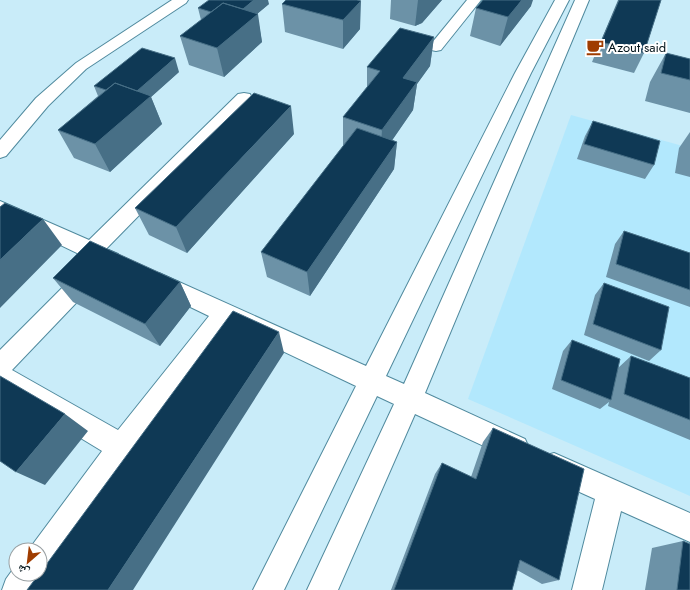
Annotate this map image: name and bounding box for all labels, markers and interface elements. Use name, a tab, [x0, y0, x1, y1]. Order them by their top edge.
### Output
cafe icon: Azout said	[585, 37, 605, 57]
place label: Azout said	[608, 38, 666, 57]
north arrow	[8, 542, 48, 582]
text: ش	[14, 561, 32, 581]

